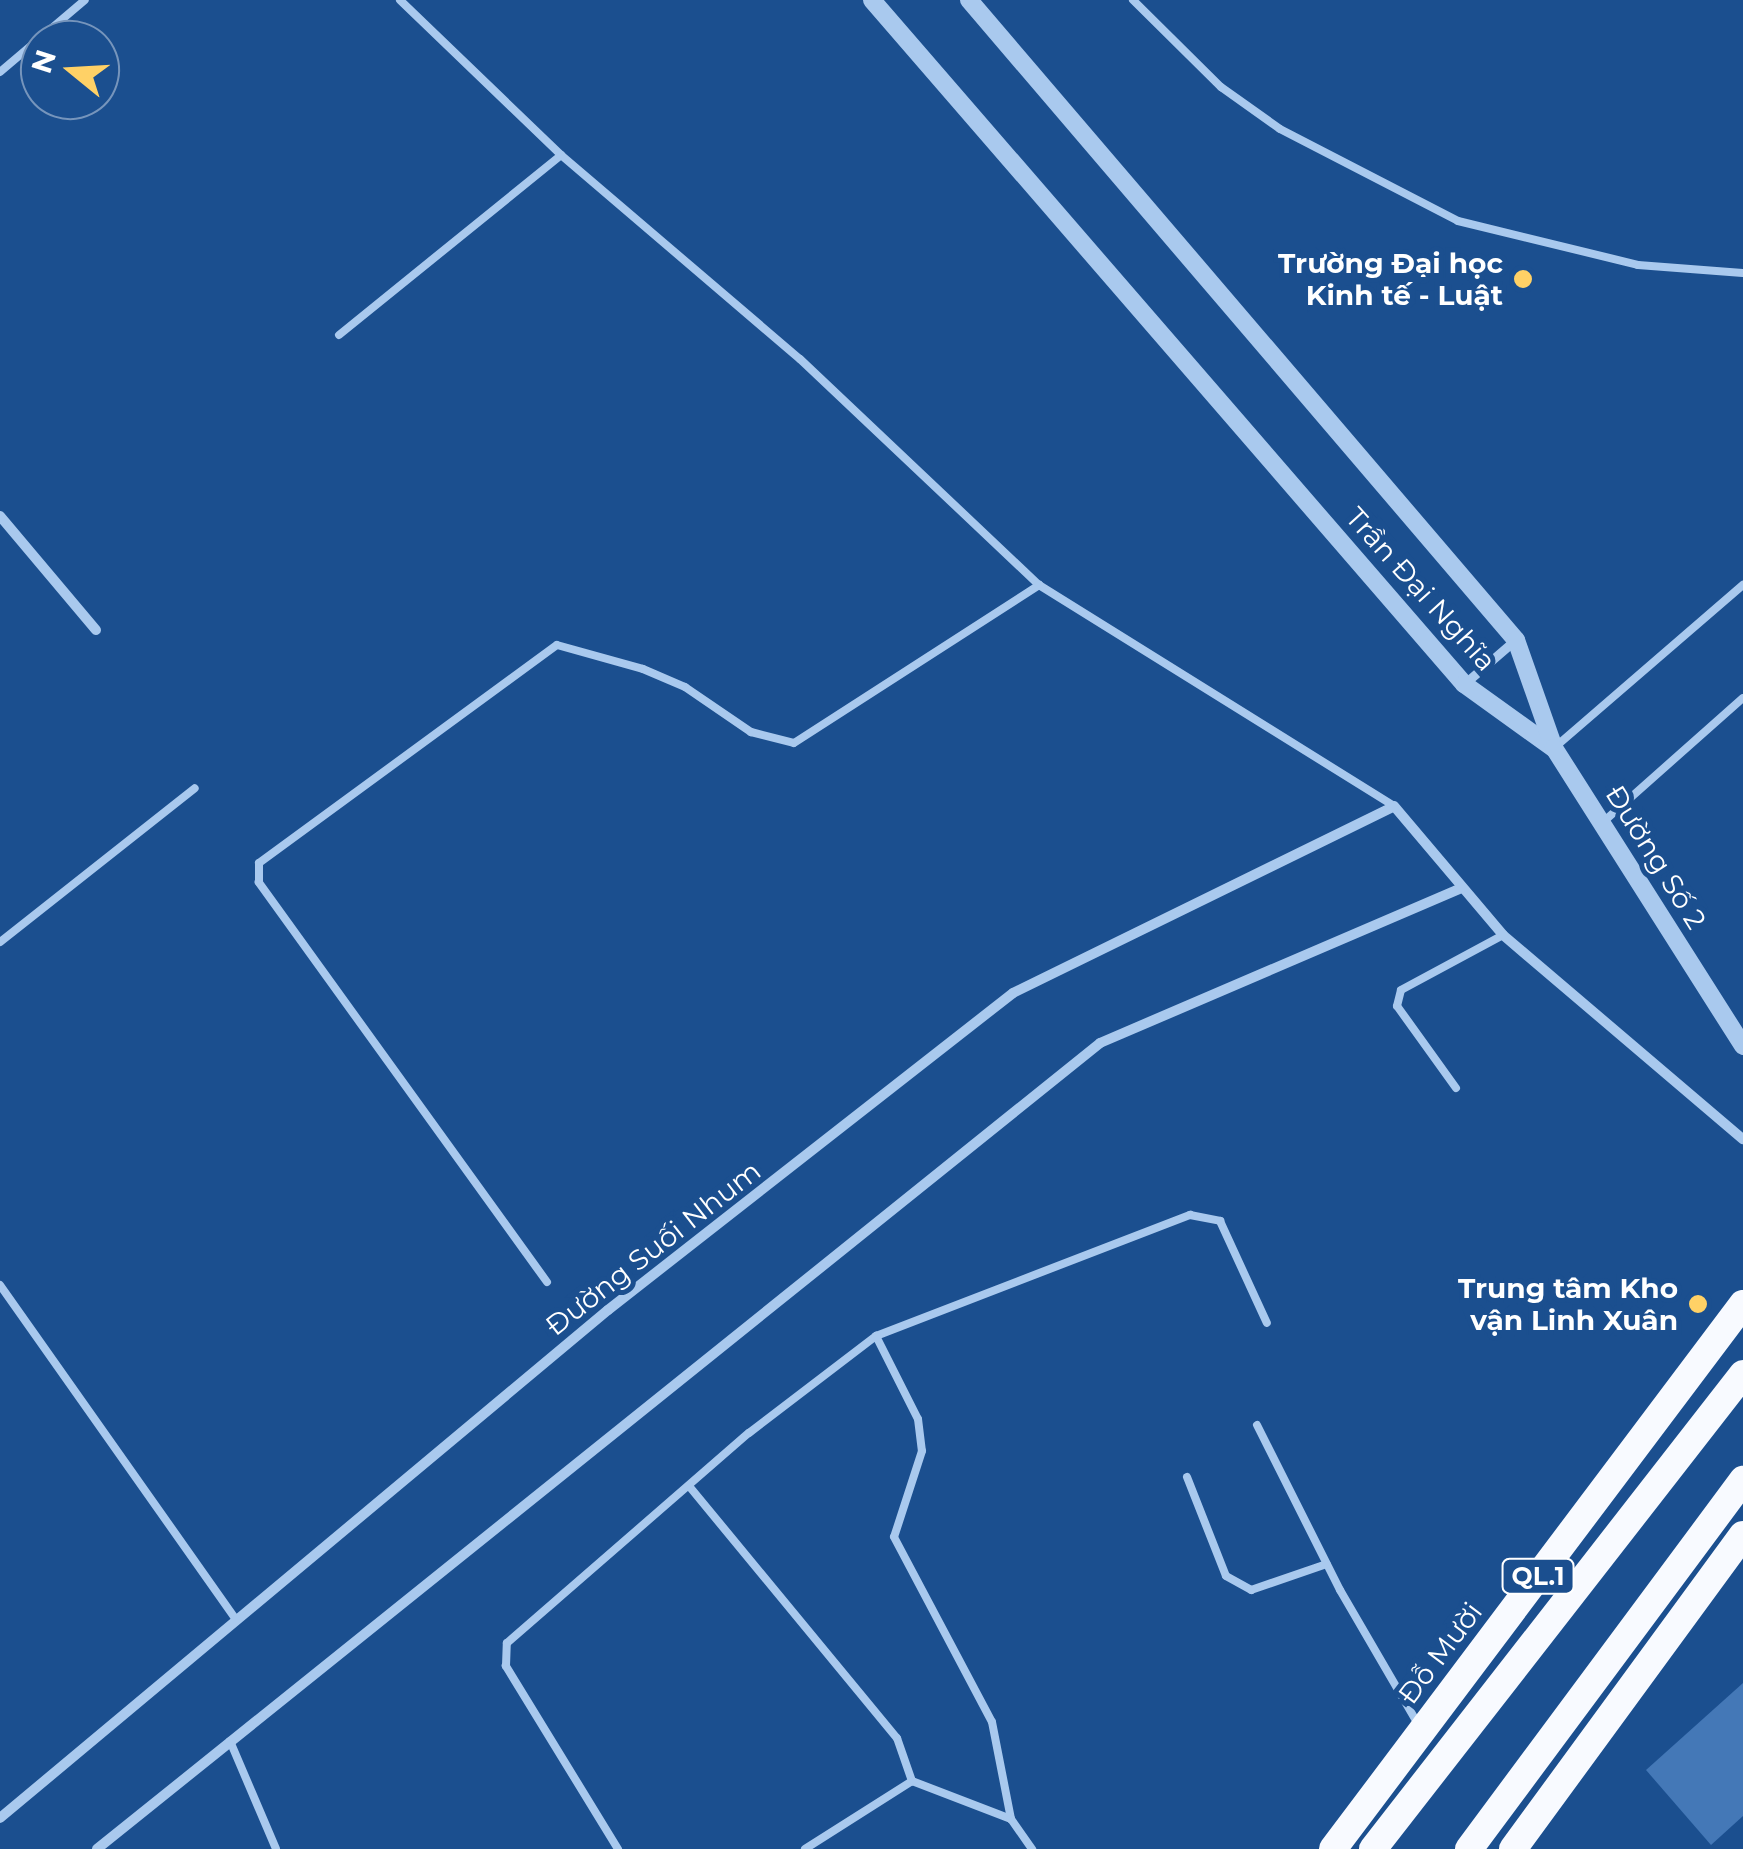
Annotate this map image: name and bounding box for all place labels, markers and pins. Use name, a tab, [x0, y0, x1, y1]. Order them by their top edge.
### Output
place label: Trường Đại học Kinh tế - Luật	[1278, 246, 1503, 312]
marker: Trường Đại học Kinh tế - Luật	[1512, 268, 1534, 290]
place label: Trung tâm Kho vận Linh Xuân	[1458, 1271, 1678, 1337]
marker: Trung tâm Kho vận Linh Xuân	[1687, 1293, 1709, 1315]

